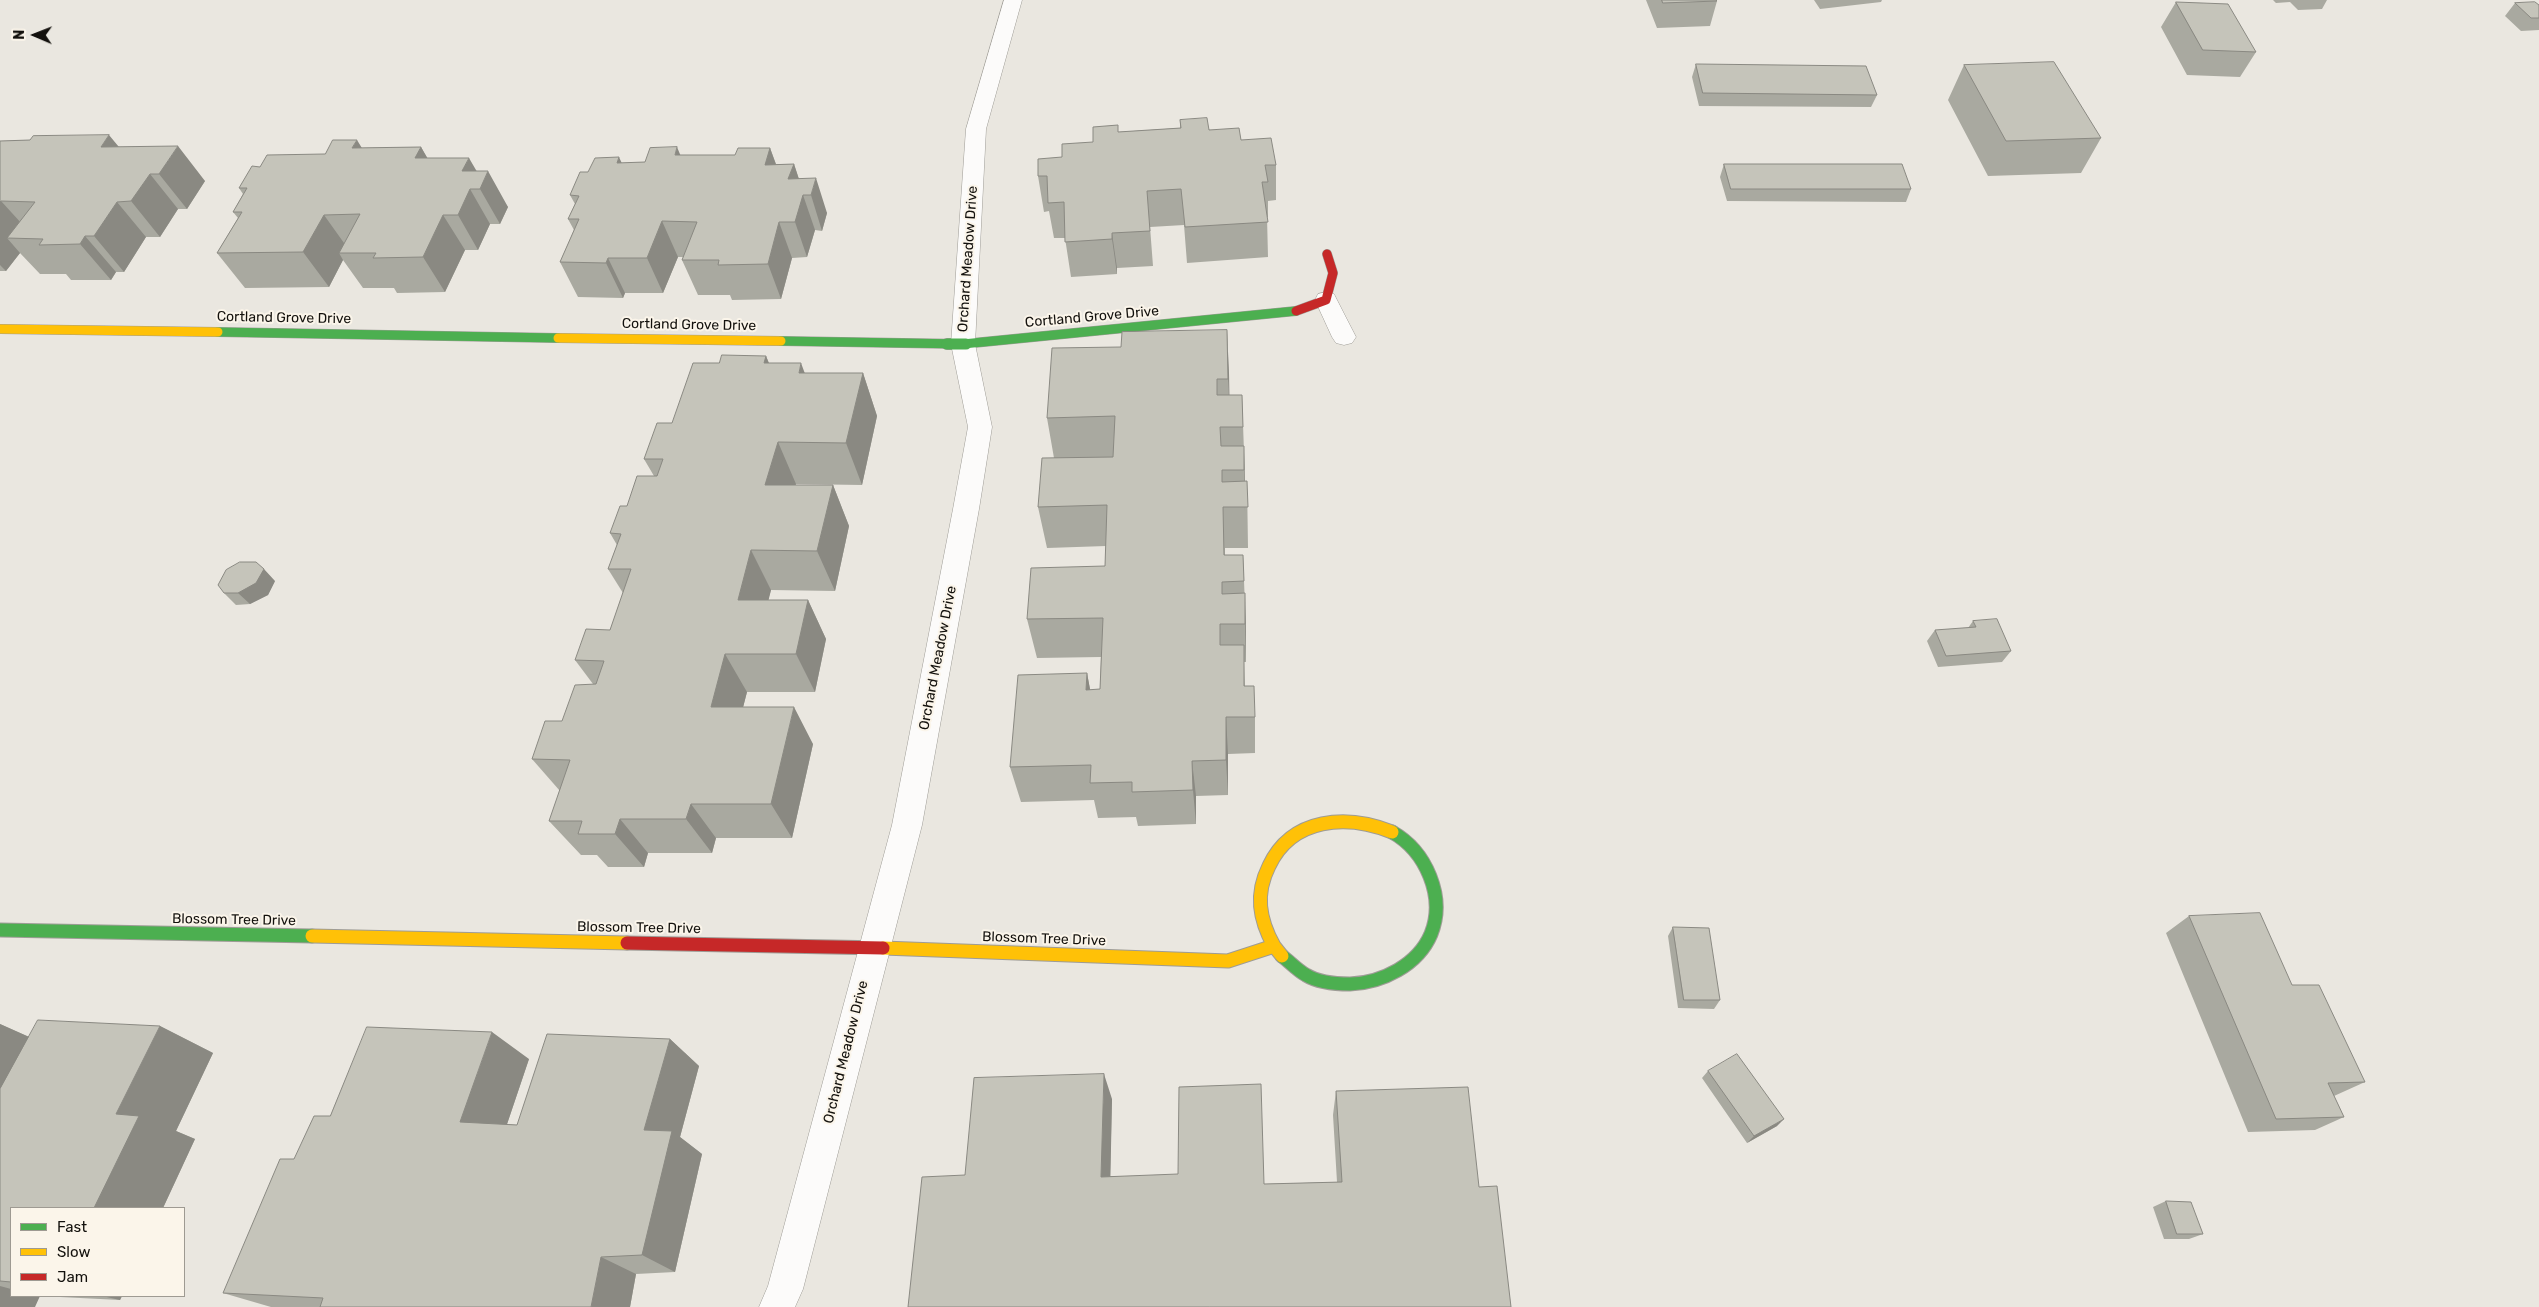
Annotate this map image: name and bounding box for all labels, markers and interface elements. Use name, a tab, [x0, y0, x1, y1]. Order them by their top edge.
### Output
north arrow	[10, 10, 60, 60]
text: N	[11, 30, 28, 40]
street label: Orchard Meadow Drive	[955, 185, 981, 333]
street label: Cortland Grove Drive	[1024, 303, 1160, 331]
street label: Cortland Grove Drive	[217, 308, 351, 328]
street label: Cortland Grove Drive	[622, 315, 756, 335]
street label: Orchard Meadow Drive	[916, 584, 960, 732]
street label: Blossom Tree Drive	[172, 911, 296, 929]
street label: Blossom Tree Drive	[577, 919, 701, 937]
street label: Blossom Tree Drive	[982, 928, 1106, 950]
street label: Orchard Meadow Drive	[820, 979, 872, 1125]
legend	[10, 1207, 185, 1297]
text: Fast	[57, 1218, 87, 1236]
text: Slow	[57, 1243, 90, 1261]
text: Jam	[57, 1268, 88, 1286]

